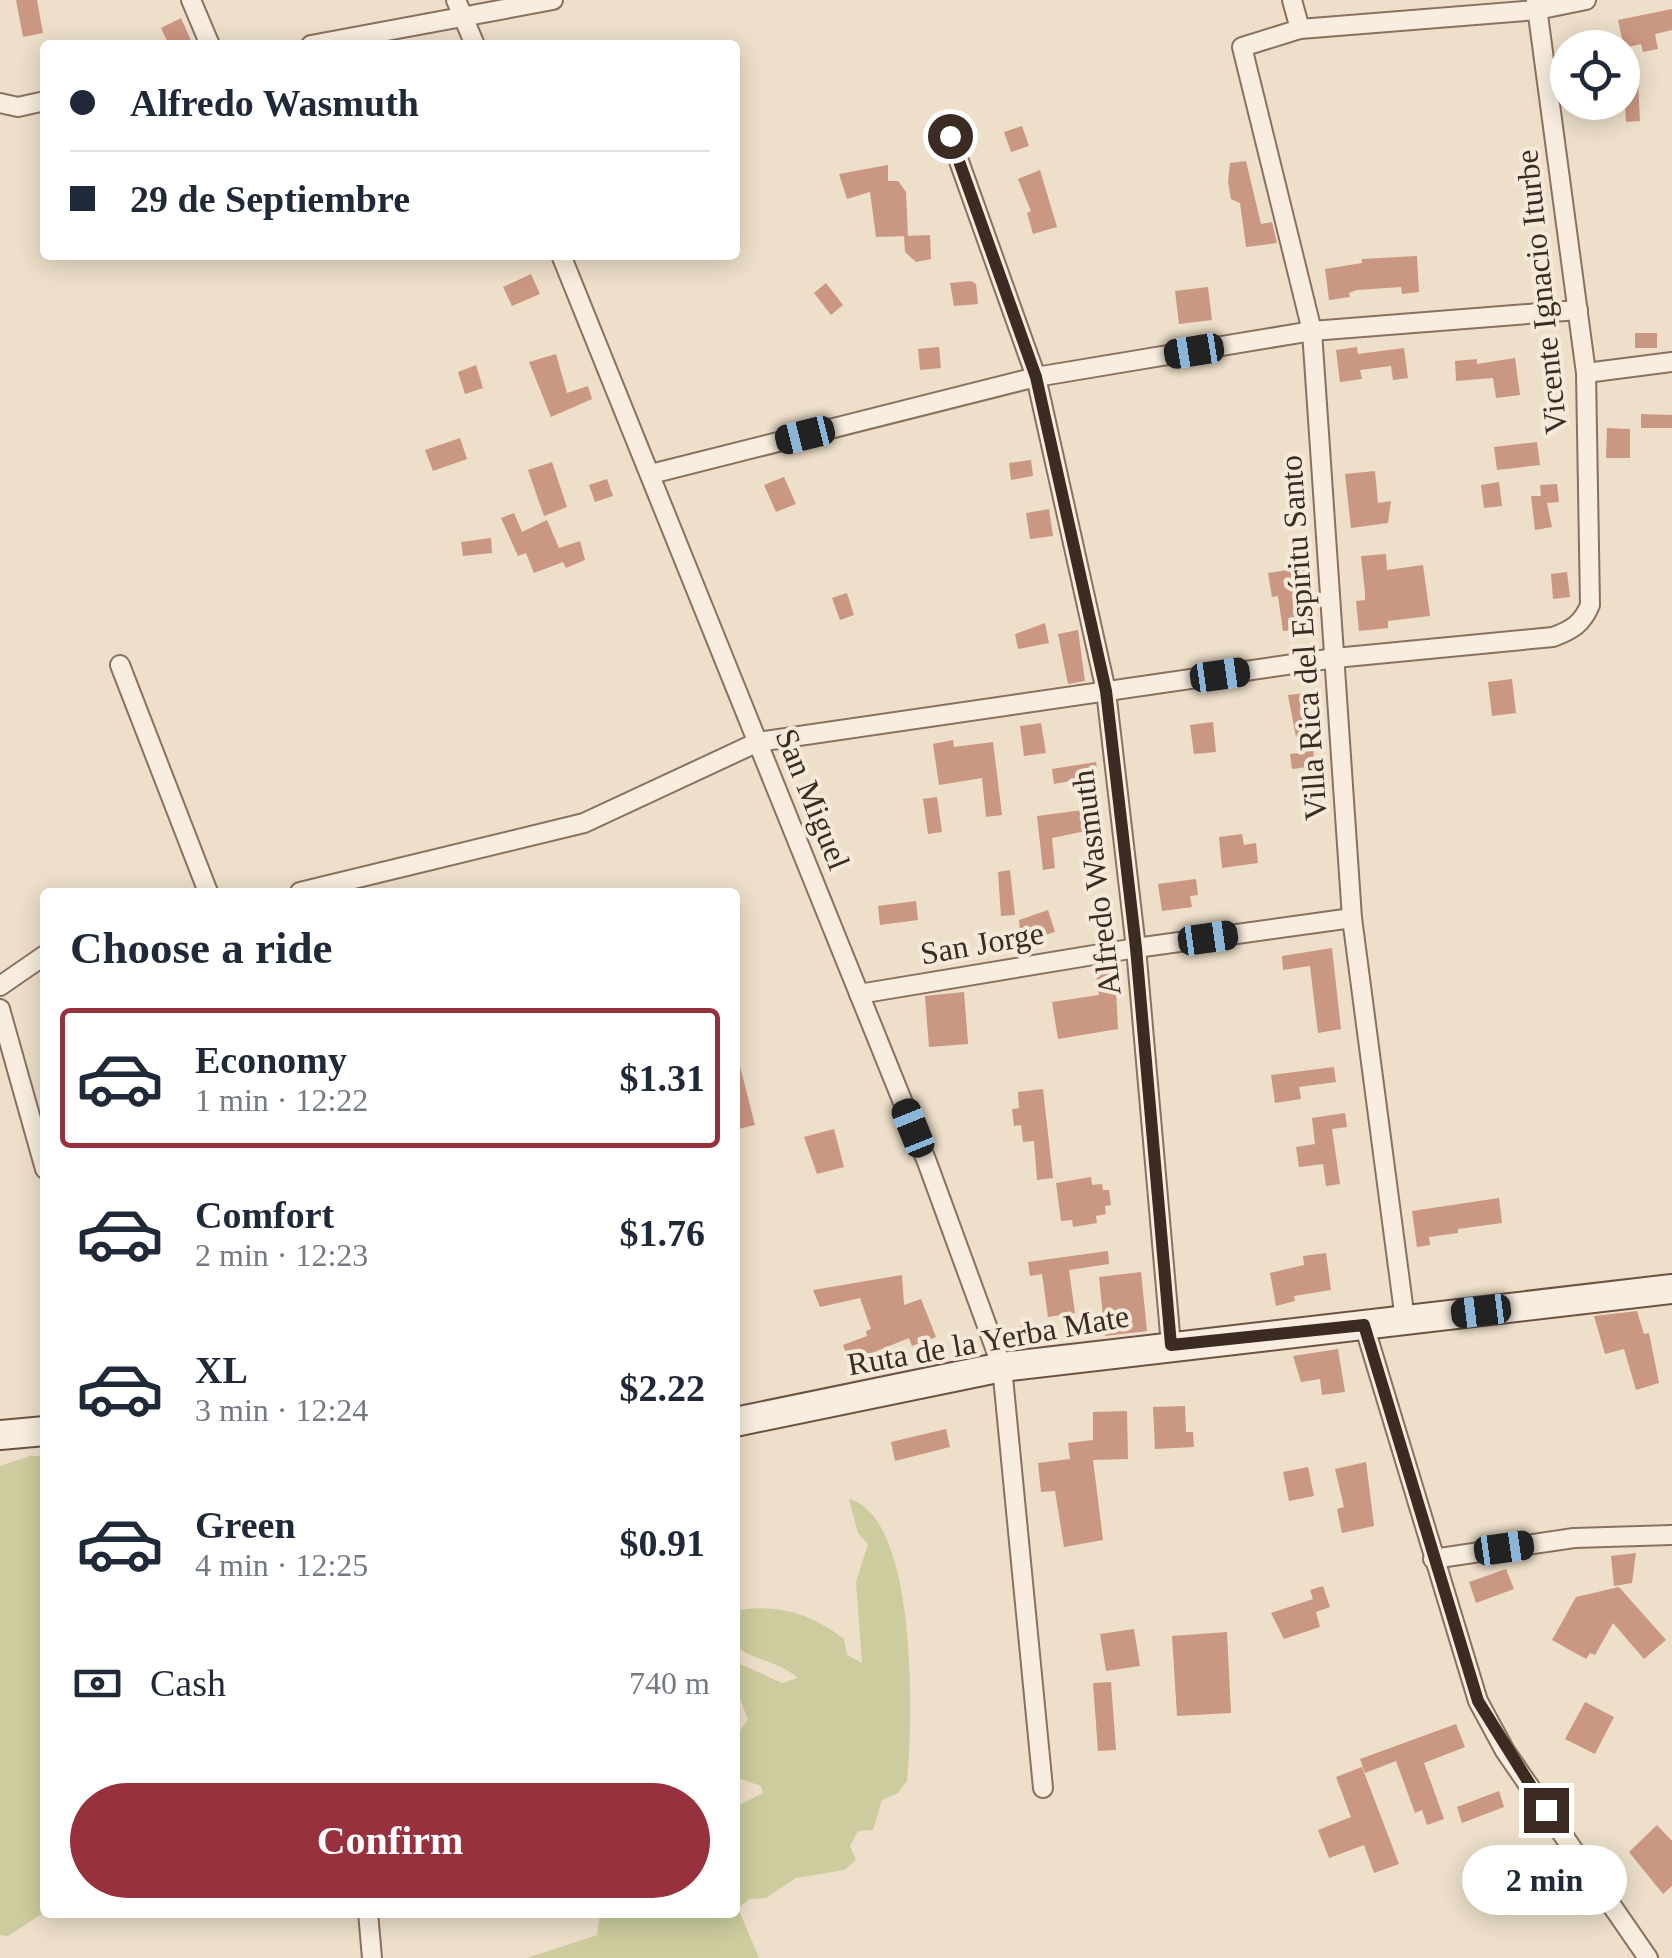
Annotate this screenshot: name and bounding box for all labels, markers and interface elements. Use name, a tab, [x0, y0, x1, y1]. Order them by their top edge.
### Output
map controls	[1550, 30, 1640, 120]
button: locate	[1550, 30, 1640, 120]
text: Alfredo Wasmuth	[130, 82, 419, 124]
route start	[928, 114, 973, 159]
street label: Vicente Ignacio Iturbe	[1508, 148, 1574, 436]
text: 29 de Septiembre	[130, 178, 410, 220]
car	[1162, 331, 1226, 371]
car	[772, 413, 838, 457]
street label: Villa Rica del Espíritu Santo	[1272, 454, 1334, 822]
car	[1188, 656, 1252, 694]
street label: San Miguel	[769, 723, 858, 875]
street label: Alfredo Wasmuth	[1064, 768, 1128, 998]
street label: San Jorge	[917, 914, 1047, 972]
car	[1176, 919, 1240, 957]
text: Choose a ride	[70, 923, 333, 973]
icon: car	[75, 1033, 165, 1123]
text: Economy	[195, 1039, 347, 1081]
text: $1.31	[620, 1057, 705, 1099]
text: 1 min · 12:22	[195, 1082, 368, 1118]
car	[888, 1095, 938, 1161]
icon: car	[75, 1188, 165, 1278]
text: Comfort	[195, 1194, 334, 1236]
text: $1.76	[620, 1212, 705, 1254]
text: 2 min · 12:23	[195, 1237, 368, 1273]
car	[1449, 1292, 1513, 1330]
street label: Ruta de la Yerba Mate	[844, 1298, 1132, 1382]
icon: car	[75, 1343, 165, 1433]
text: XL	[195, 1349, 248, 1391]
text: $2.22	[620, 1367, 705, 1409]
text: 3 min · 12:24	[195, 1392, 368, 1428]
icon: car	[75, 1498, 165, 1588]
text: Green	[195, 1504, 296, 1546]
text: $0.91	[620, 1522, 705, 1564]
car	[1472, 1529, 1536, 1567]
text: 4 min · 12:25	[195, 1547, 368, 1583]
icon: cash	[70, 1656, 125, 1711]
text: Cash	[150, 1662, 226, 1704]
text: 740 m	[629, 1665, 710, 1701]
button: Confirm	[70, 1783, 710, 1898]
route end	[1524, 1788, 1569, 1833]
callout: 2 min	[1464, 1845, 1628, 1915]
text: 2 min	[1506, 1862, 1583, 1898]

